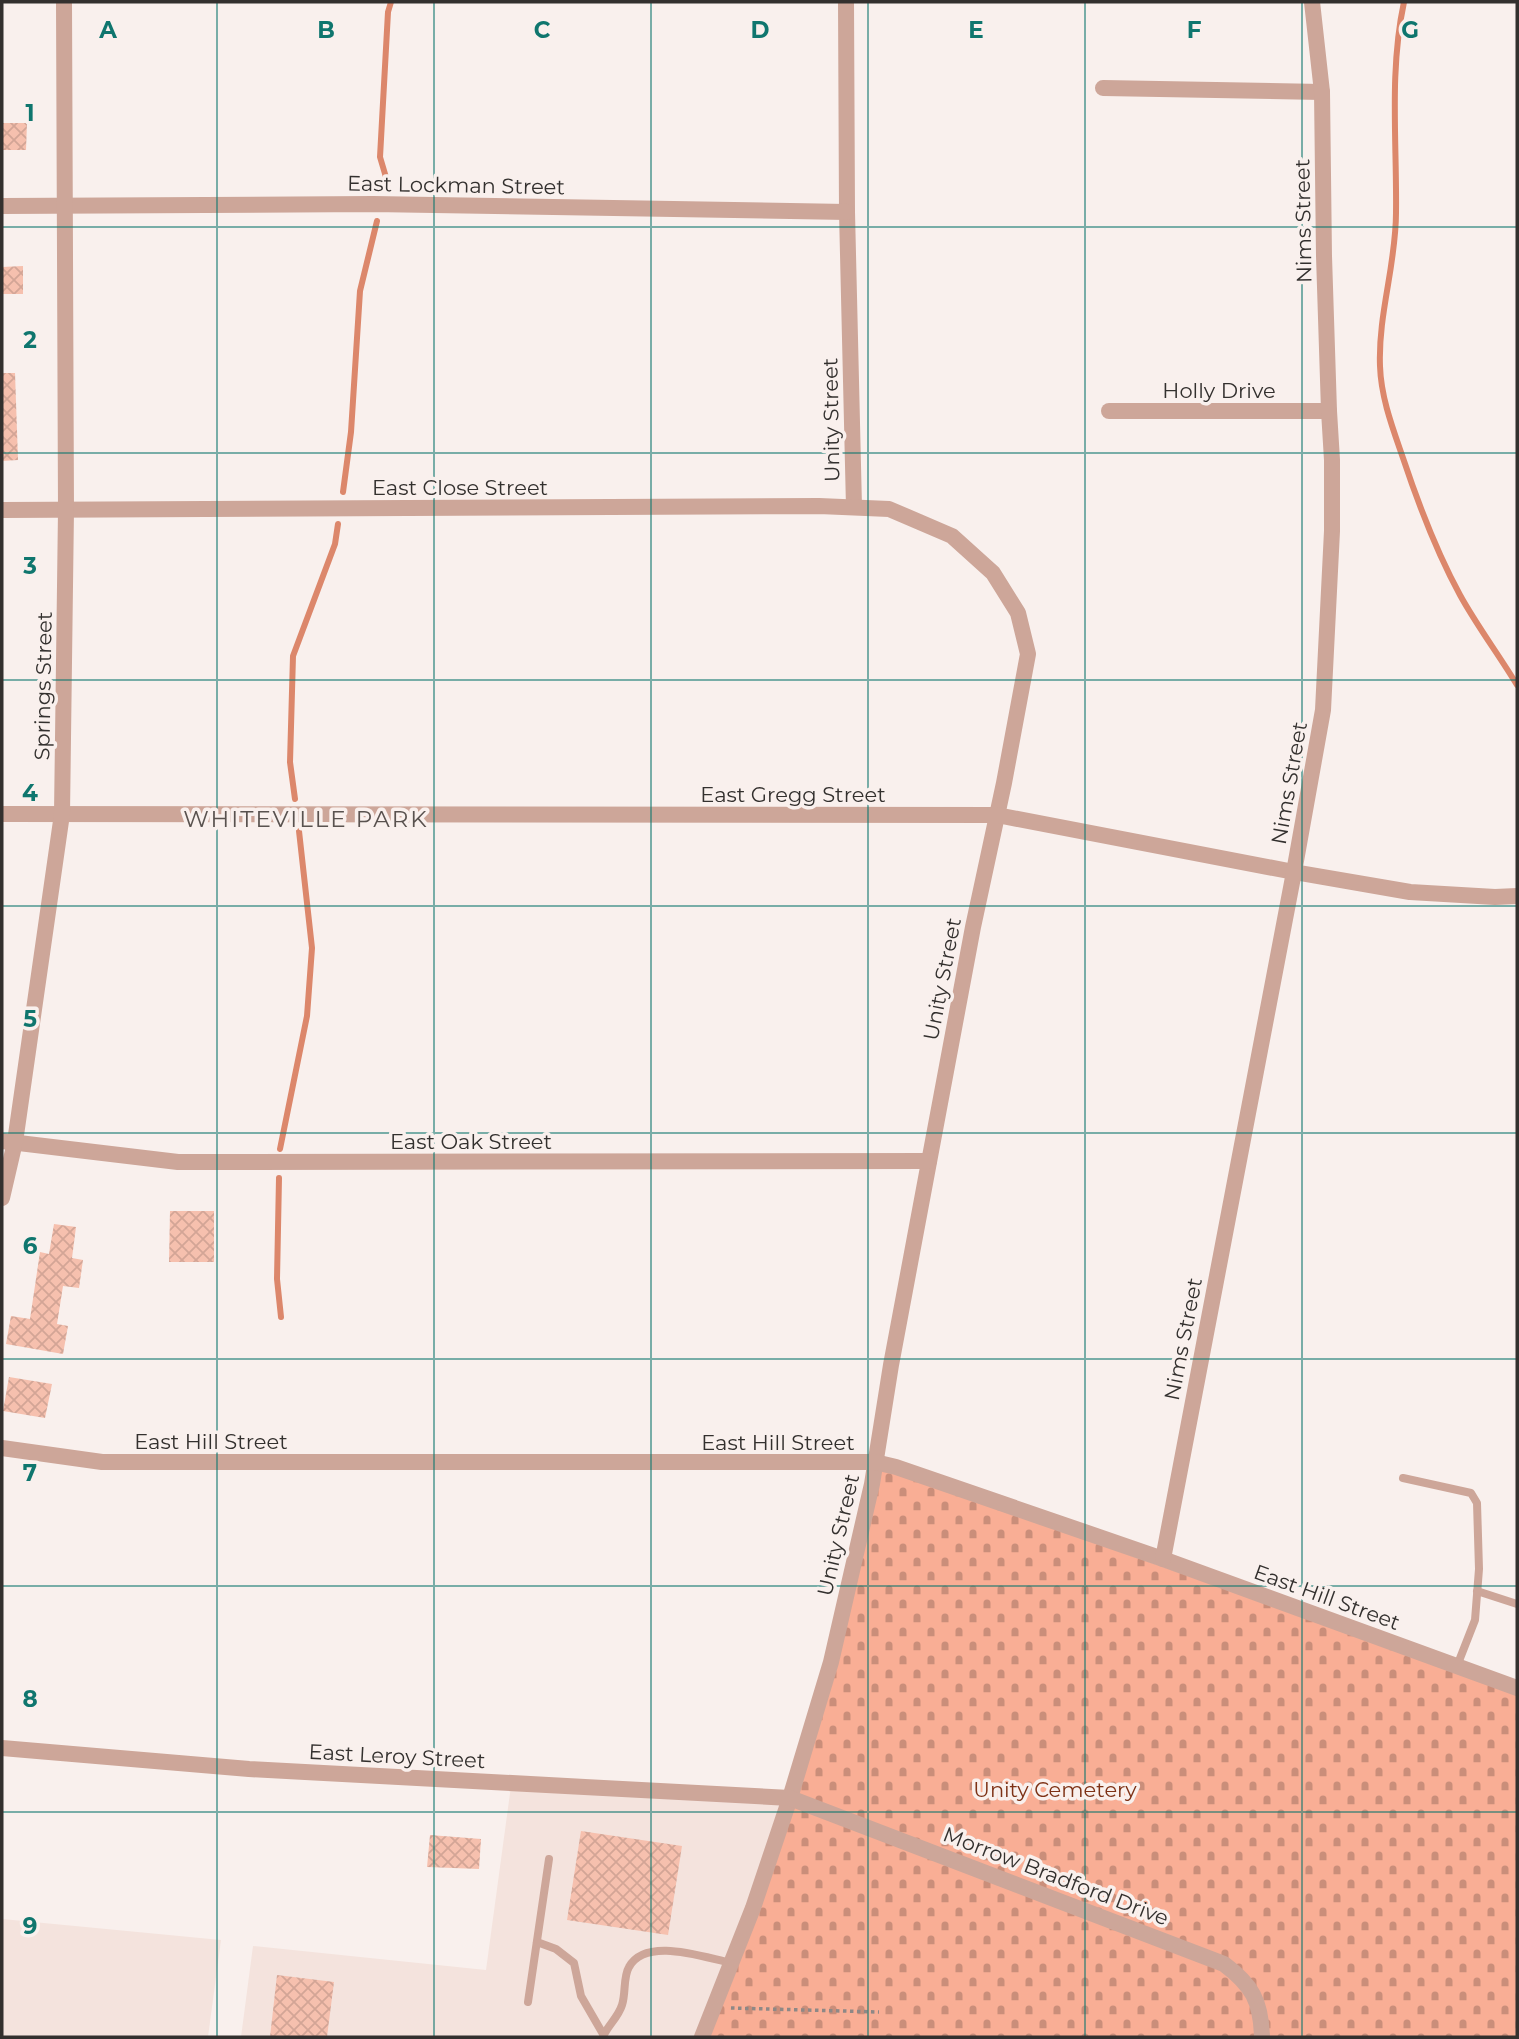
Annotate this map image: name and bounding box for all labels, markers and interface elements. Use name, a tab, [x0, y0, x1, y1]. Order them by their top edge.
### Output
text: A	[98, 16, 117, 44]
text: B	[317, 16, 335, 44]
text: C	[534, 16, 551, 44]
text: D	[751, 16, 770, 44]
text: E	[968, 16, 984, 44]
text: F	[1187, 16, 1202, 44]
text: G	[1401, 16, 1419, 44]
text: 1	[25, 99, 35, 127]
street label: Nims Street	[1289, 159, 1317, 283]
street label: East Lockman Street	[347, 171, 565, 199]
text: 2	[23, 326, 37, 354]
street label: Unity Street	[817, 358, 845, 482]
street label: Holly Drive	[1162, 378, 1276, 403]
street label: East Close Street	[372, 475, 548, 500]
text: 3	[22, 552, 37, 580]
street label: Springs Street	[29, 611, 57, 761]
street label: Nims Street	[1266, 720, 1312, 846]
text: 4	[22, 779, 38, 807]
street label: East Gregg Street	[700, 782, 886, 807]
district label: WHITEVILLE PARK	[183, 805, 429, 833]
street label: Unity Street	[918, 916, 966, 1042]
text: 5	[23, 1005, 37, 1033]
street label: East Oak Street	[390, 1129, 552, 1154]
text: 6	[23, 1232, 38, 1260]
street label: Nims Street	[1159, 1276, 1207, 1402]
street label: East Hill Street	[134, 1429, 288, 1454]
street label: East Hill Street	[701, 1430, 855, 1455]
text: 7	[23, 1459, 37, 1487]
street label: Unity Street	[812, 1472, 864, 1598]
street label: East Hill Street	[1251, 1559, 1403, 1635]
text: 8	[22, 1685, 38, 1713]
street label: East Leroy Street	[308, 1739, 486, 1773]
park label: Unity Cemetery	[973, 1777, 1137, 1802]
street label: Morrow Bradford Drive	[940, 1821, 1172, 1931]
text: 9	[23, 1912, 37, 1940]

